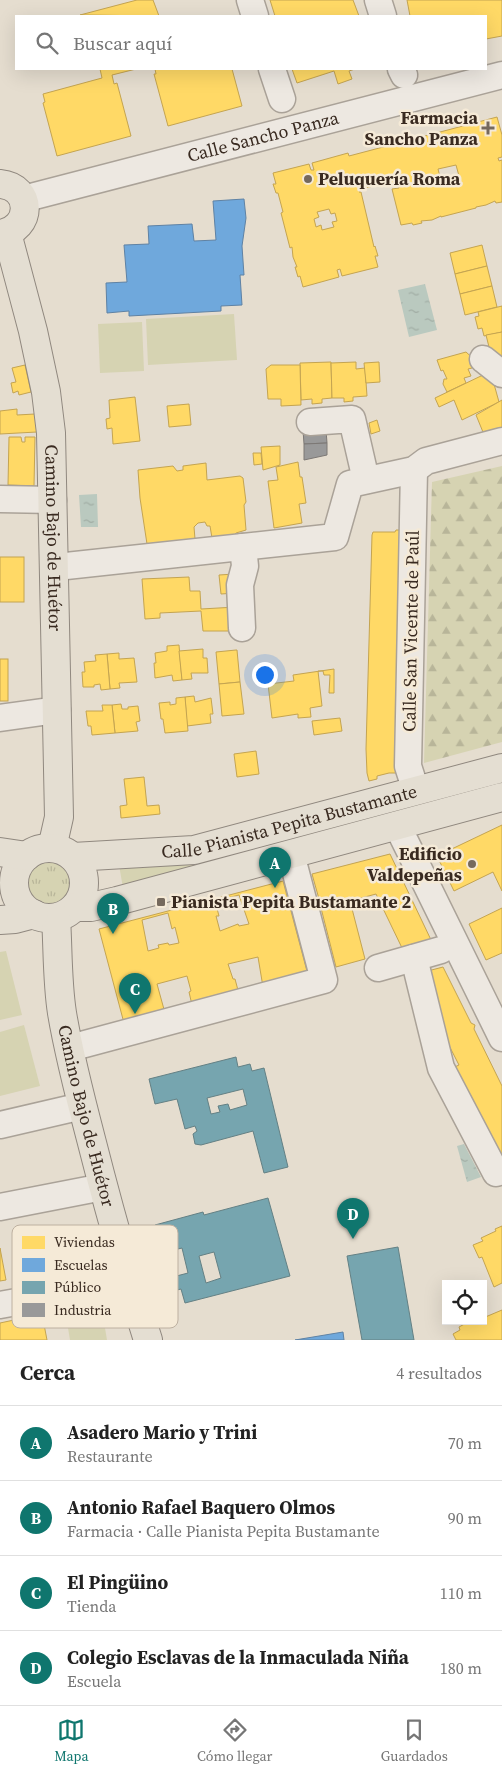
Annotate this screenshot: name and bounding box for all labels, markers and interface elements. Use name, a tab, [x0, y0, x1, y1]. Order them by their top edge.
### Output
search box	[15, 15, 487, 70]
icon: search	[33, 29, 61, 57]
text: Buscar aquí	[73, 30, 172, 56]
street label: Calle Sancho Panza	[185, 105, 342, 168]
place label: Farmacia Sancho Panza	[364, 105, 478, 151]
marker: Farmacia Sancho Panza	[482, 122, 494, 134]
place label: Peluquería Roma	[318, 166, 461, 191]
marker: Peluquería Roma	[302, 173, 314, 185]
street label: Camino Bajo de Huétor	[39, 444, 68, 632]
street label: Calle San Vicente de Paúl	[396, 530, 425, 732]
your location	[252, 662, 278, 688]
street label: Calle Pianista Pepita Bustamante	[161, 778, 420, 864]
place label: Edificio Valdepeñas	[367, 841, 462, 887]
pin: A	[259, 847, 291, 888]
marker: Edificio Valdepeñas	[466, 858, 478, 870]
place label: Pianista Pepita Bustamante 2	[171, 889, 411, 914]
pin: B	[97, 893, 129, 934]
marker: Pianista Pepita Bustamante 2	[155, 896, 167, 908]
pin: C	[119, 973, 151, 1014]
street label: Camino Bajo de Huétor	[52, 1023, 121, 1210]
pin: D	[337, 1198, 369, 1239]
legend	[12, 1225, 178, 1328]
text: Viviendas	[54, 1232, 115, 1252]
text: Escuelas	[54, 1255, 108, 1275]
text: Público	[54, 1277, 102, 1297]
map controls	[442, 1280, 487, 1325]
button: locate	[442, 1280, 487, 1325]
text: Industria	[54, 1300, 112, 1320]
text: Cerca	[20, 1358, 75, 1387]
text: 4 resultados	[396, 1362, 482, 1384]
text: Asadero Mario y Trini	[67, 1419, 257, 1445]
text: A	[31, 1432, 41, 1454]
text: 70 m	[448, 1432, 482, 1454]
text: Restaurante	[67, 1445, 153, 1467]
text: Antonio Rafael Baquero Olmos	[67, 1494, 335, 1520]
text: B	[31, 1507, 41, 1529]
text: 90 m	[448, 1507, 482, 1529]
text: Farmacia · Calle Pianista Pepita Bustamante	[67, 1520, 380, 1542]
text: El Pingüino	[67, 1569, 168, 1595]
text: C	[31, 1582, 41, 1604]
text: 110 m	[440, 1582, 482, 1604]
text: Tienda	[67, 1595, 116, 1617]
text: Colegio Esclavas de la Inmaculada Niña	[67, 1644, 409, 1670]
text: D	[30, 1657, 42, 1679]
text: 180 m	[440, 1657, 482, 1679]
text: Escuela	[67, 1670, 121, 1692]
tab: Mapa	[54, 1716, 89, 1766]
tab: Cómo llegar	[197, 1716, 272, 1766]
tab: Guardados	[381, 1716, 448, 1766]

